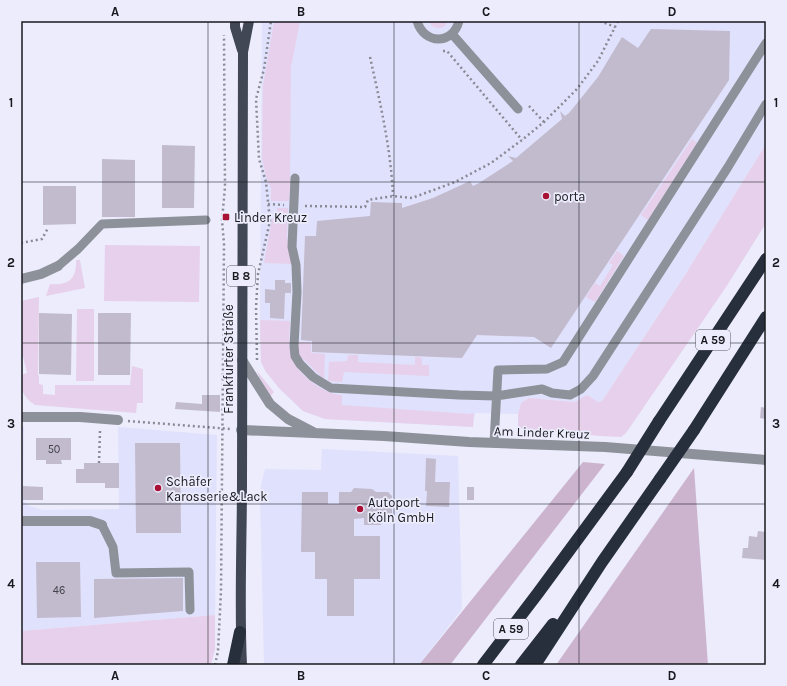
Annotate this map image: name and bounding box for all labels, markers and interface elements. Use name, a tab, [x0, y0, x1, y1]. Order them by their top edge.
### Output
text: A	[111, 4, 119, 19]
text: B	[297, 4, 305, 19]
text: C	[482, 4, 490, 19]
text: D	[668, 4, 677, 19]
text: 1	[9, 95, 13, 110]
text: 1	[774, 95, 778, 110]
place label: porta	[554, 189, 585, 204]
marker: porta	[541, 191, 551, 201]
place label: Linder Kreuz	[234, 210, 307, 225]
marker: Linder Kreuz	[221, 212, 231, 222]
text: 2	[7, 255, 15, 270]
text: 2	[772, 255, 780, 270]
road number: B 8	[227, 266, 255, 286]
street label: Frankfurter Straße	[221, 304, 236, 414]
road number: A 59	[696, 330, 730, 350]
text: 3	[7, 416, 15, 431]
text: 3	[772, 416, 780, 431]
street label: Am Linder Kreuz	[494, 423, 590, 442]
house number: 50	[48, 443, 60, 456]
place label: Schäfer Karosserie&Lack	[166, 474, 268, 504]
marker: Schäfer Karosserie&Lack	[153, 483, 163, 493]
place label: Autoport Köln GmbH	[368, 495, 435, 525]
marker: Autoport Köln GmbH	[355, 504, 365, 514]
text: 4	[7, 576, 15, 591]
text: 4	[772, 576, 780, 591]
house number: 46	[53, 584, 65, 597]
road number: A 59	[494, 619, 528, 639]
text: A	[111, 668, 119, 683]
text: B	[297, 668, 305, 683]
text: C	[482, 668, 490, 683]
text: D	[668, 668, 677, 683]

